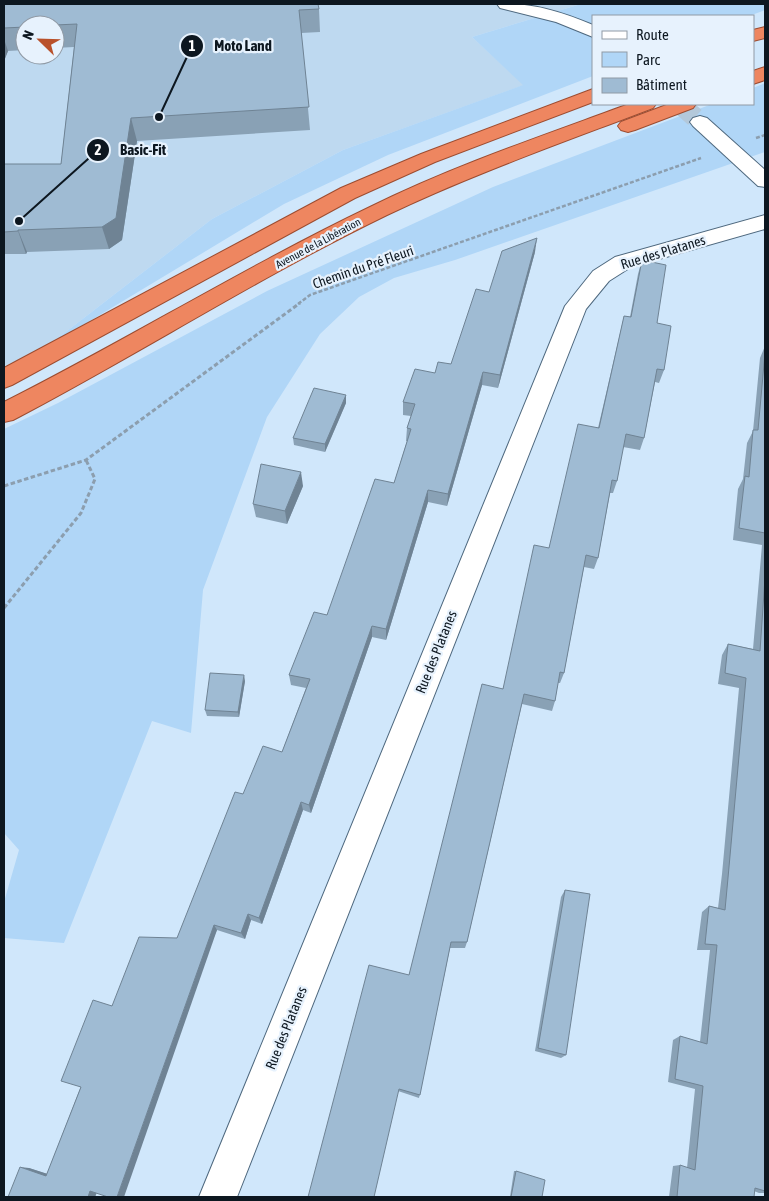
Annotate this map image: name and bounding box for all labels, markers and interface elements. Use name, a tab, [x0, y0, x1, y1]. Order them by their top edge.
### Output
north arrow	[15, 15, 65, 65]
legend	[592, 15, 754, 105]
text: Route	[636, 26, 669, 43]
text: N	[19, 28, 37, 42]
callout: Moto Land	[179, 31, 282, 61]
text: 1	[188, 37, 196, 54]
text: Moto Land	[214, 37, 272, 54]
text: Parc	[636, 51, 660, 68]
text: Bâtiment	[636, 76, 687, 93]
callout: Basic-Fit	[85, 135, 176, 165]
text: 2	[94, 141, 102, 158]
text: Basic-Fit	[120, 141, 167, 158]
street label: Avenue de la Libération	[273, 216, 363, 270]
street label: Rue des Platanes	[619, 232, 707, 272]
street label: Chemin du Pré Fleuri	[310, 242, 416, 292]
street label: Rue des Platanes	[412, 608, 460, 696]
street label: Rue des Platanes	[262, 984, 310, 1072]

